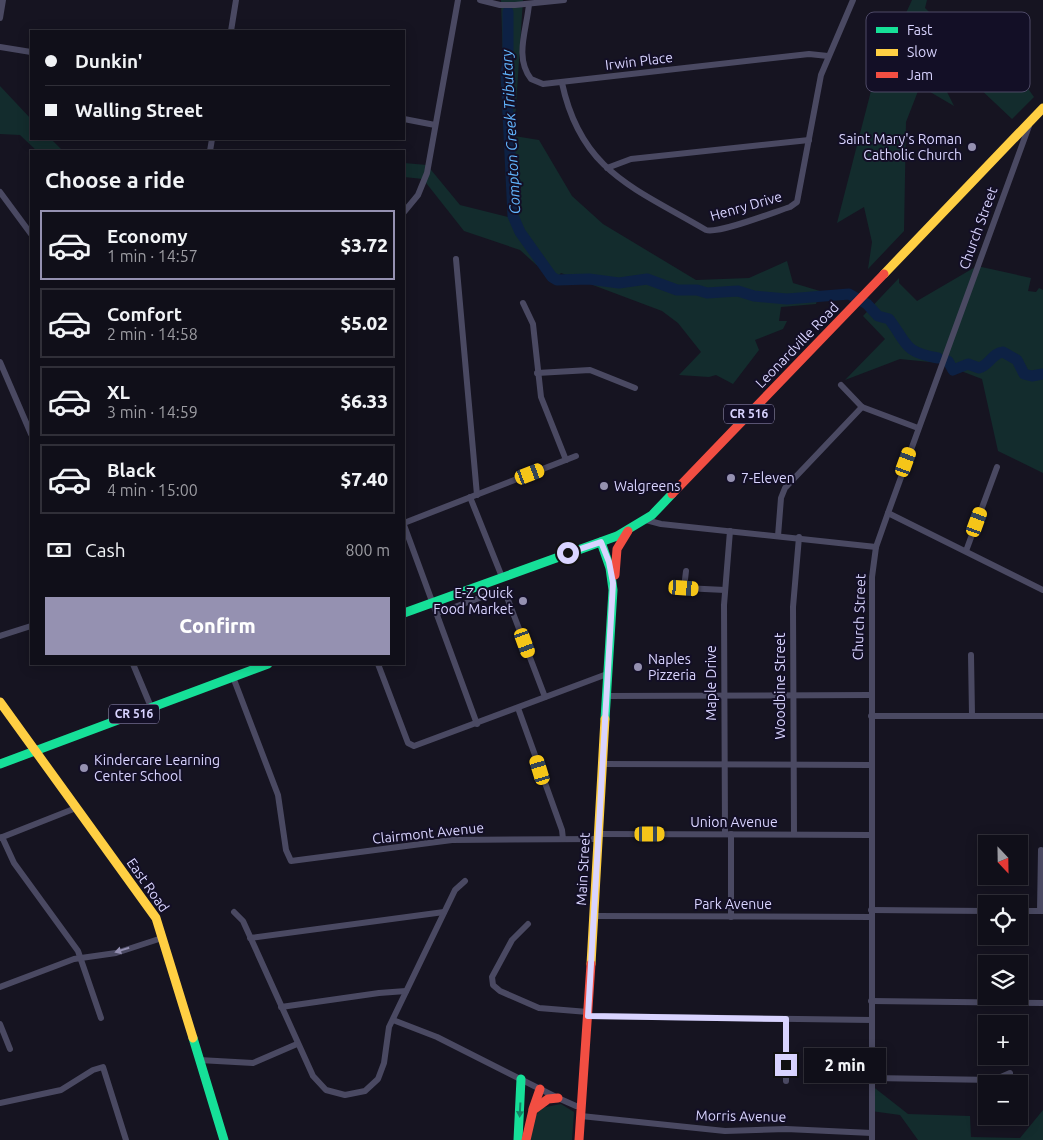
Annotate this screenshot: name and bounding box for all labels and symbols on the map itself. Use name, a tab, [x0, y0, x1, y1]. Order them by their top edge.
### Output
legend	[866, 12, 1030, 92]
text: Fast	[907, 22, 933, 38]
text: Slow	[907, 44, 937, 60]
water label: Compton Creek Tributary	[498, 48, 523, 215]
street label: Irwin Place	[604, 49, 674, 73]
text: Jam	[907, 67, 933, 83]
place label: Saint Mary's Roman Catholic Church	[839, 131, 962, 163]
marker: Saint Mary's Roman Catholic Church	[966, 141, 978, 153]
street label: Church Street	[956, 184, 1001, 271]
street label: Henry Drive	[708, 188, 784, 224]
street label: Leonardville Road	[752, 299, 842, 391]
road number: CR 516	[724, 404, 774, 424]
car	[893, 445, 918, 479]
car	[513, 462, 546, 486]
place label: 7-Eleven	[741, 470, 795, 486]
marker: 7-Eleven	[725, 472, 737, 484]
place label: Walgreens	[614, 478, 680, 494]
marker: Walgreens	[598, 480, 610, 492]
car	[964, 505, 989, 539]
route start	[557, 542, 579, 564]
street label: Church Street	[849, 573, 869, 661]
car	[668, 579, 699, 597]
place label: E-Z Quick Food Market	[433, 585, 513, 617]
marker: E-Z Quick Food Market	[517, 595, 529, 607]
car	[512, 626, 537, 660]
street label: Woodbine Street	[772, 632, 788, 739]
street label: Maple Drive	[703, 645, 719, 721]
place label: Naples Pizzeria	[648, 651, 696, 683]
marker: Naples Pizzeria	[632, 661, 644, 673]
road number: CR 516	[109, 704, 159, 724]
place label: Kindercare Learning Center School	[94, 752, 220, 784]
car	[528, 753, 551, 787]
marker: Kindercare Learning Center School	[78, 762, 90, 774]
street label: Union Avenue	[690, 814, 778, 830]
street label: Clairmont Avenue	[371, 819, 485, 847]
car	[635, 827, 665, 842]
street label: Main Street	[573, 832, 593, 906]
north arrow	[978, 835, 1028, 885]
street label: East Road	[124, 855, 172, 915]
street label: Park Avenue	[694, 896, 772, 912]
one-way arrow	[115, 947, 130, 955]
callout: 2 min	[804, 1048, 886, 1082]
route end	[775, 1054, 797, 1076]
one-way arrow	[515, 1102, 523, 1118]
street label: Morris Avenue	[695, 1107, 787, 1125]

